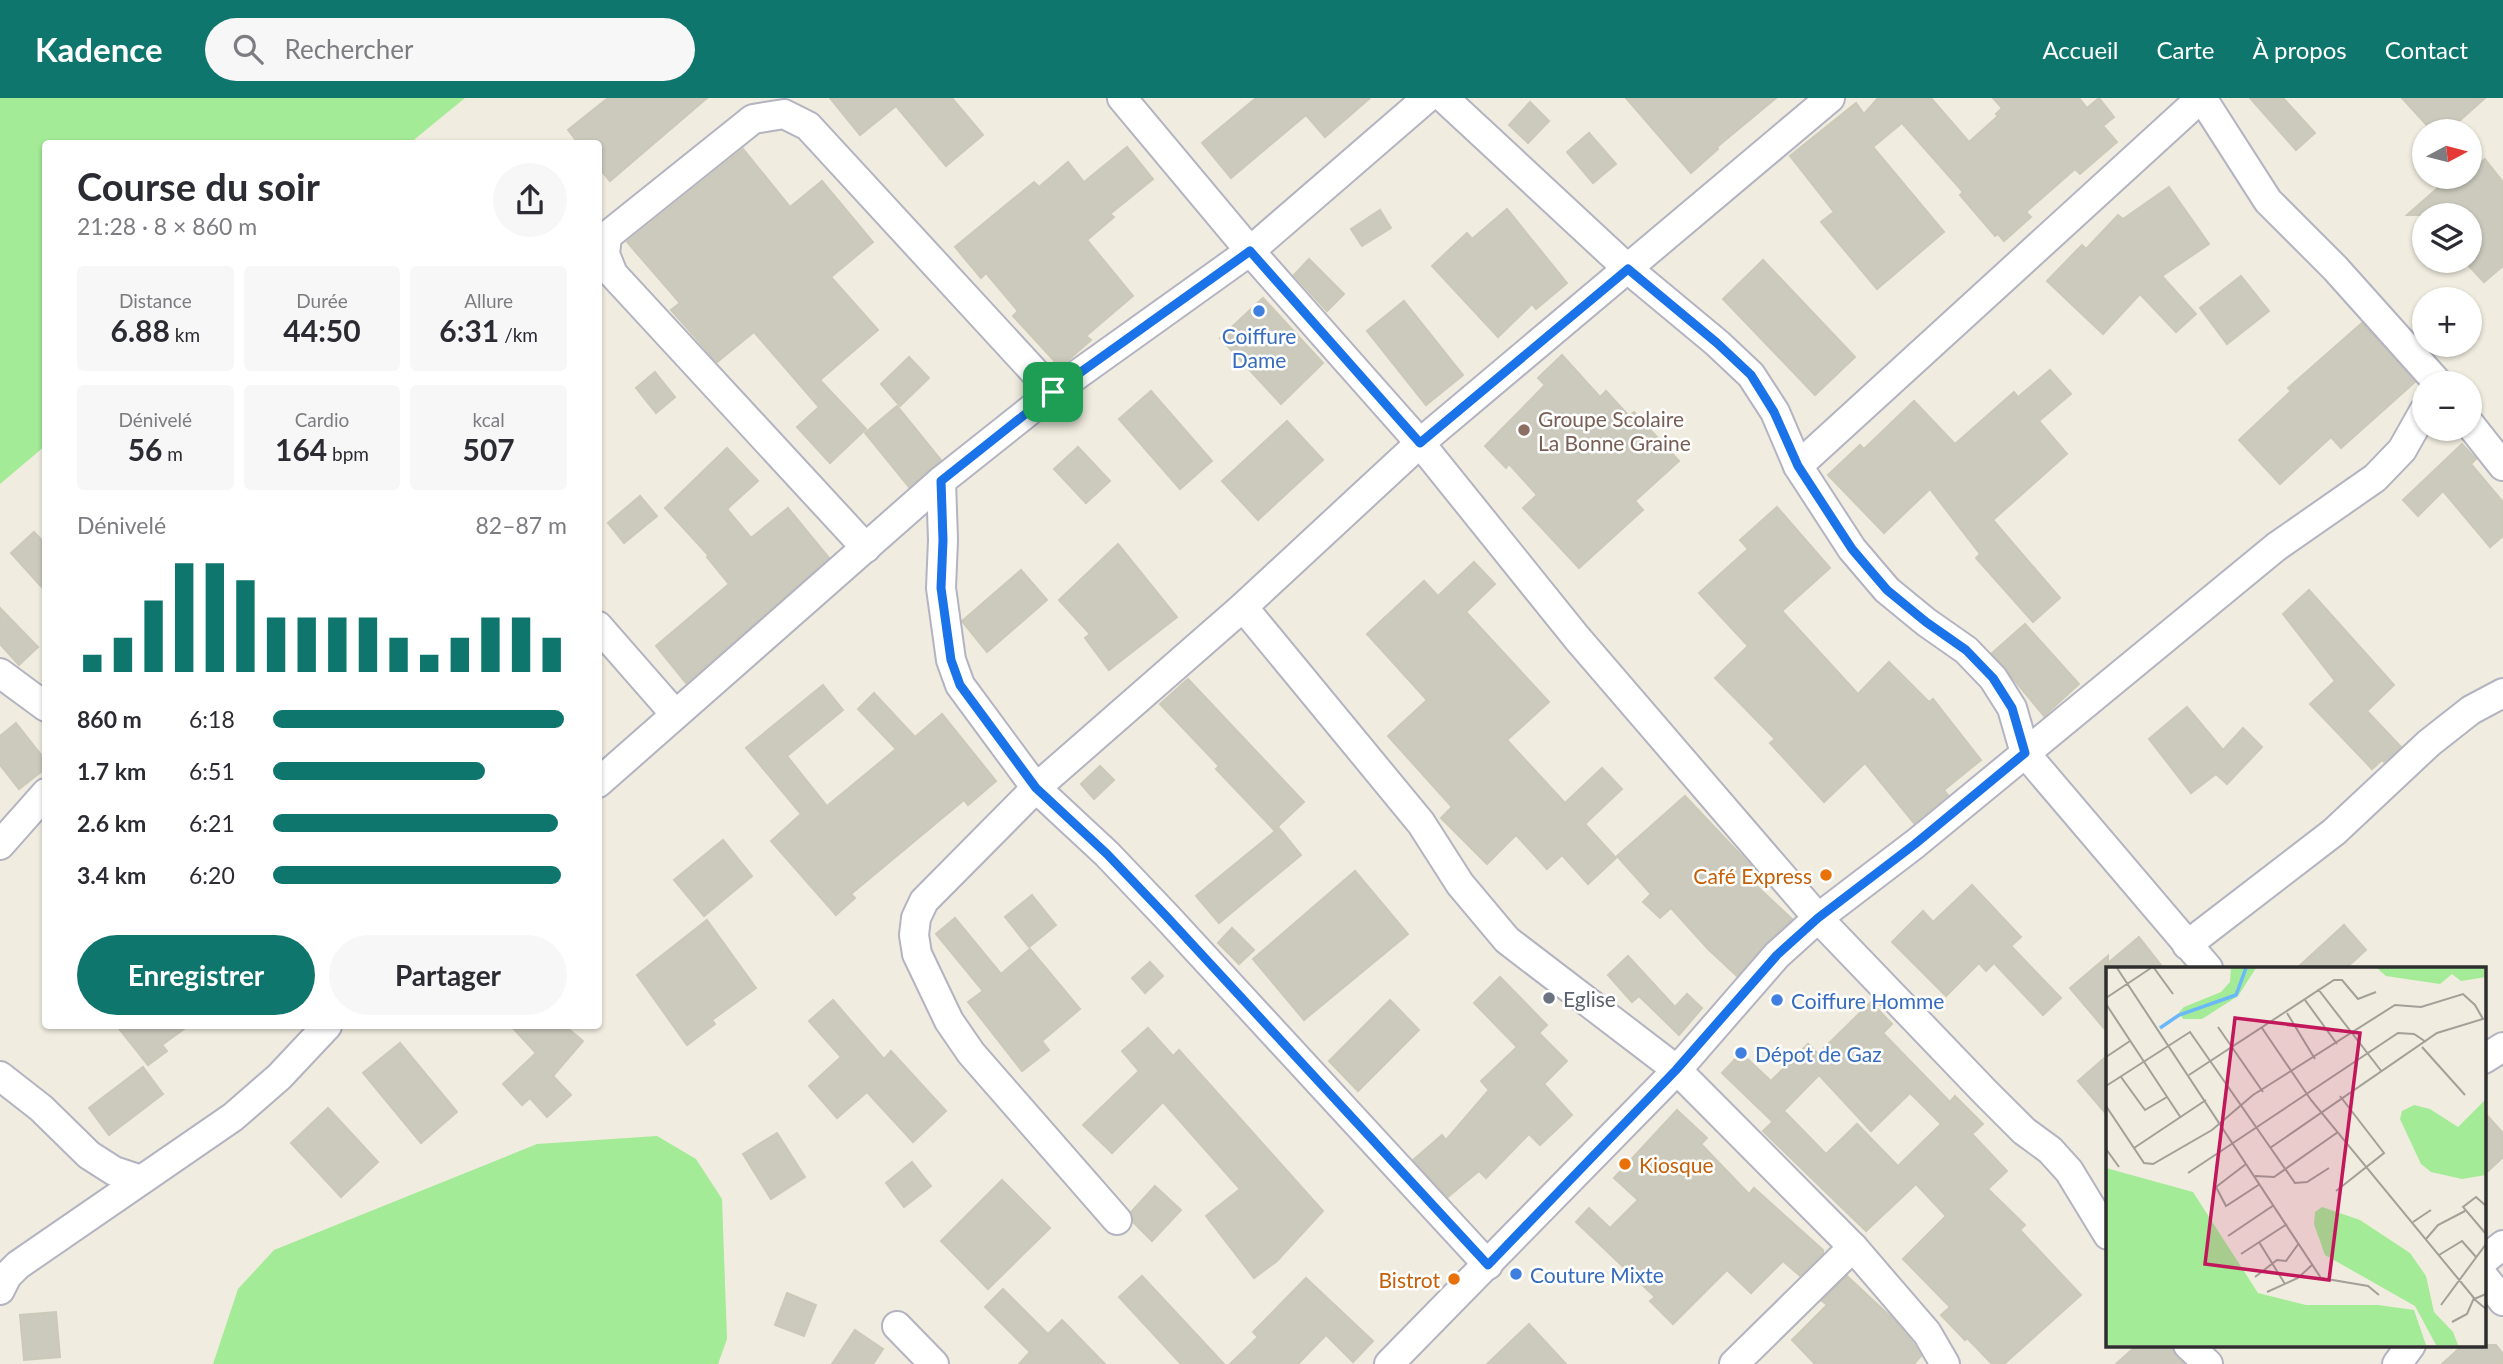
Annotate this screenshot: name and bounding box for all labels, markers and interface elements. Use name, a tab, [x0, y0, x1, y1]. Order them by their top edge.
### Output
search box	[205, 18, 695, 81]
text: Kadence	[35, 29, 163, 69]
icon: search	[229, 30, 267, 68]
text: Rechercher	[285, 33, 413, 65]
text: Accueil	[2042, 35, 2118, 64]
text: Carte	[2156, 35, 2214, 64]
text: À propos	[2252, 35, 2347, 64]
text: Contact	[2385, 35, 2468, 64]
north arrow	[2412, 119, 2482, 189]
map controls	[2412, 119, 2482, 441]
text: Course du soir	[77, 163, 320, 209]
button: share	[493, 163, 567, 237]
button: layers	[2412, 203, 2482, 273]
text: 21:28 · 8 × 860 m	[77, 212, 257, 240]
button: +	[2412, 287, 2482, 357]
text: Distance	[119, 289, 192, 312]
text: Durée	[296, 289, 348, 312]
text: Allure	[464, 289, 513, 312]
marker: Coiffure Dame	[1251, 303, 1267, 319]
text: 6.88	[111, 312, 170, 348]
text: 44:50	[283, 312, 361, 348]
text: 6:31	[439, 312, 499, 348]
text: km	[170, 323, 200, 346]
text: /km	[499, 323, 538, 346]
place label: Coiffure Dame	[1222, 323, 1296, 372]
pin	[1023, 362, 1083, 422]
button: −	[2412, 371, 2482, 441]
icon: arrive	[1034, 373, 1072, 411]
place label: Groupe Scolaire La Bonne Graine	[1538, 406, 1691, 455]
text: Dénivelé	[119, 408, 192, 431]
text: Cardio	[295, 408, 349, 431]
text: kcal	[473, 408, 505, 431]
marker: Groupe Scolaire La Bonne Graine	[1516, 422, 1532, 438]
text: 56	[128, 431, 162, 467]
text: 164	[275, 431, 327, 467]
text: 507	[463, 431, 515, 467]
text: m	[162, 442, 183, 465]
text: bpm	[327, 442, 369, 465]
text: Dénivelé	[77, 511, 166, 539]
text: 82–87 m	[475, 511, 567, 539]
text: 860 m	[77, 705, 142, 733]
text: 6:18	[189, 705, 235, 733]
text: 1.7 km	[77, 757, 146, 785]
text: 6:51	[189, 757, 235, 785]
text: 2.6 km	[77, 809, 146, 837]
text: 6:21	[189, 809, 235, 837]
text: 3.4 km	[77, 861, 146, 889]
text: 6:20	[189, 861, 235, 889]
place label: Café Express	[1693, 863, 1812, 888]
marker: Café Express	[1818, 867, 1834, 883]
button: Enregistrer	[77, 935, 315, 1015]
button: Partager	[329, 935, 567, 1015]
inset map	[2106, 967, 2486, 1346]
place label: Eglise	[1563, 986, 1616, 1011]
place label: Coiffure Homme	[1791, 988, 1944, 1013]
marker: Eglise	[1541, 990, 1557, 1006]
marker: Coiffure Homme	[1769, 992, 1785, 1008]
place label: Dépot de Gaz	[1755, 1041, 1882, 1066]
marker: Dépot de Gaz	[1733, 1045, 1749, 1061]
place label: Kiosque	[1639, 1152, 1714, 1177]
marker: Kiosque	[1617, 1156, 1633, 1172]
place label: Couture Mixte	[1530, 1262, 1664, 1287]
marker: Couture Mixte	[1508, 1266, 1524, 1282]
place label: Bistrot	[1379, 1267, 1440, 1292]
marker: Bistrot	[1446, 1271, 1462, 1287]

